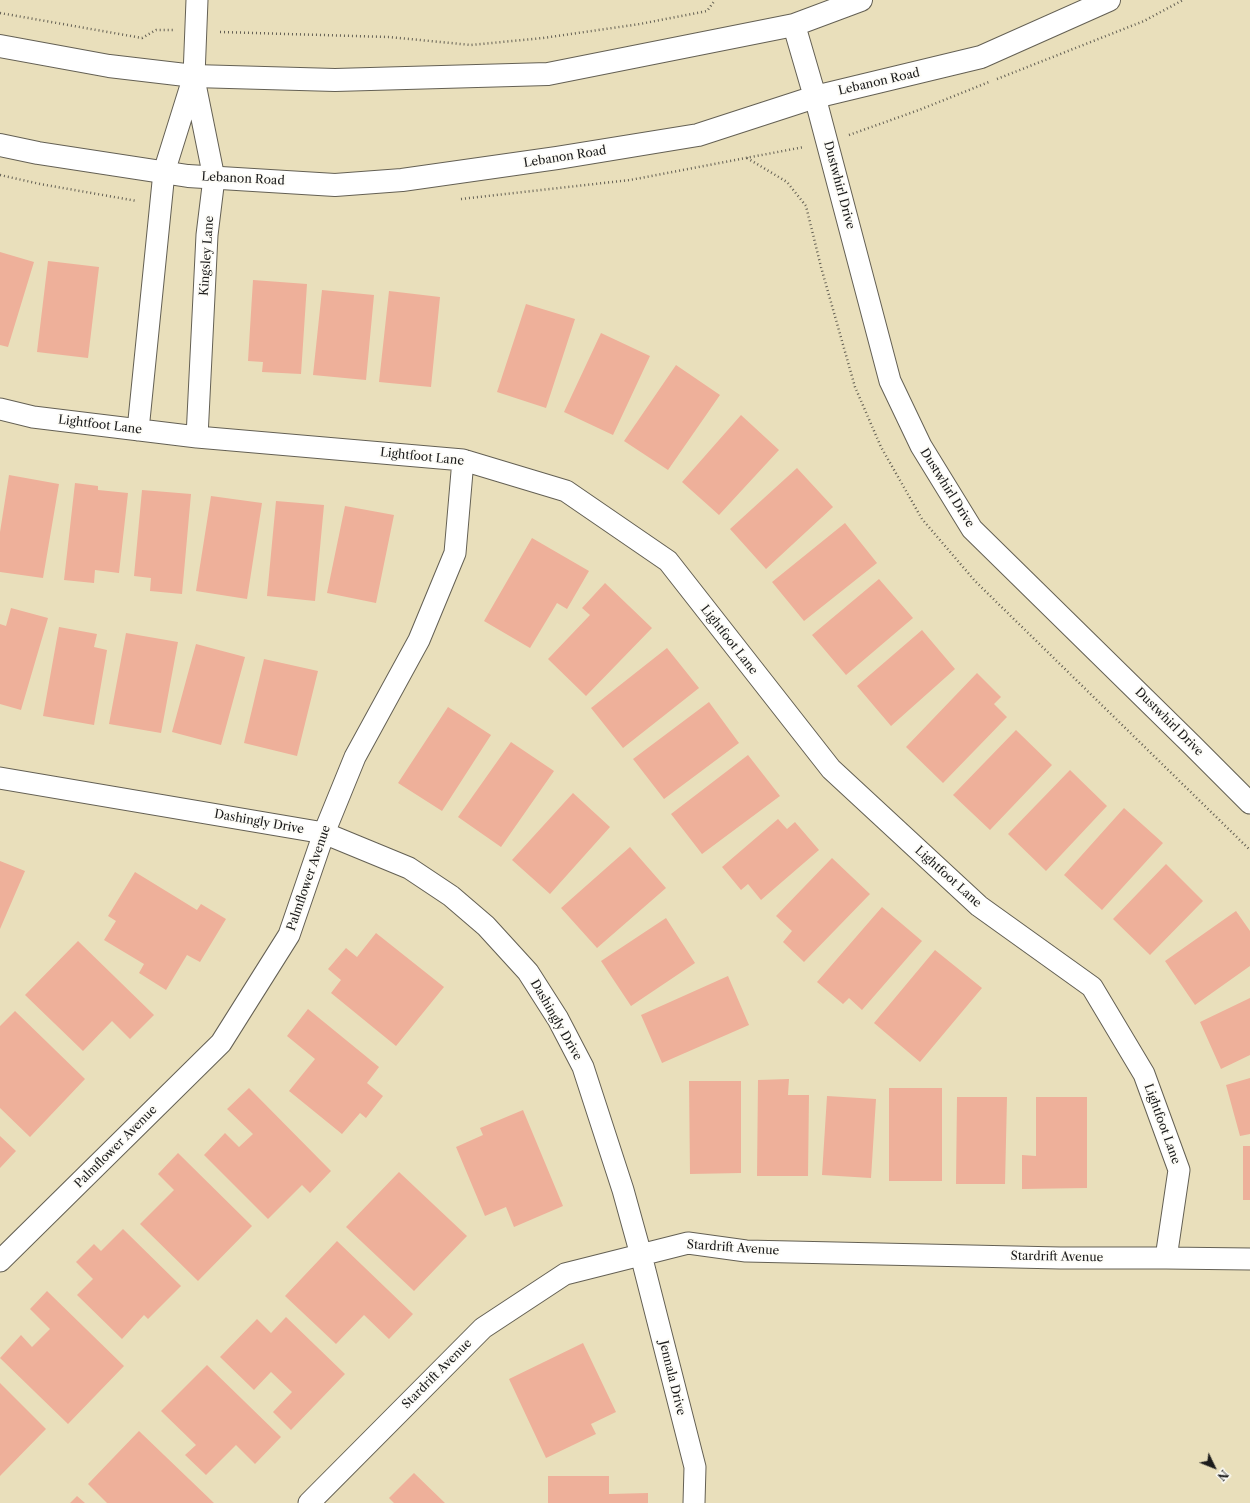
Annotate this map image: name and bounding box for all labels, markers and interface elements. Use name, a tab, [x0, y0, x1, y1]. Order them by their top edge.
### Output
street label: Lebanon Road	[837, 66, 921, 98]
street label: Dustwhirl Drive	[820, 139, 858, 231]
street label: Lebanon Road	[523, 143, 607, 171]
street label: Lebanon Road	[201, 170, 285, 188]
street label: Kingsley Lane	[197, 215, 217, 297]
street label: Lightfoot Lane	[57, 413, 143, 437]
street label: Lightfoot Lane	[379, 445, 465, 469]
street label: Dustwhirl Drive	[917, 446, 977, 530]
street label: Lightfoot Lane	[697, 602, 761, 678]
street label: Dustwhirl Drive	[1132, 685, 1206, 759]
street label: Dashingly Drive	[213, 807, 305, 837]
street label: Palmflower Avenue	[284, 823, 334, 933]
street label: Lightfoot Lane	[912, 843, 984, 911]
street label: Dashingly Drive	[527, 977, 585, 1063]
street label: Lightfoot Lane	[1141, 1082, 1183, 1166]
street label: Palmflower Avenue	[72, 1103, 160, 1191]
street label: Stardrift Avenue	[686, 1238, 780, 1258]
street label: Stardrift Avenue	[1010, 1249, 1104, 1265]
street label: Stardrift Avenue	[399, 1336, 475, 1412]
street label: Jennala Drive	[656, 1339, 688, 1417]
north arrow	[1194, 1447, 1234, 1487]
text: N	[1214, 1467, 1231, 1483]

